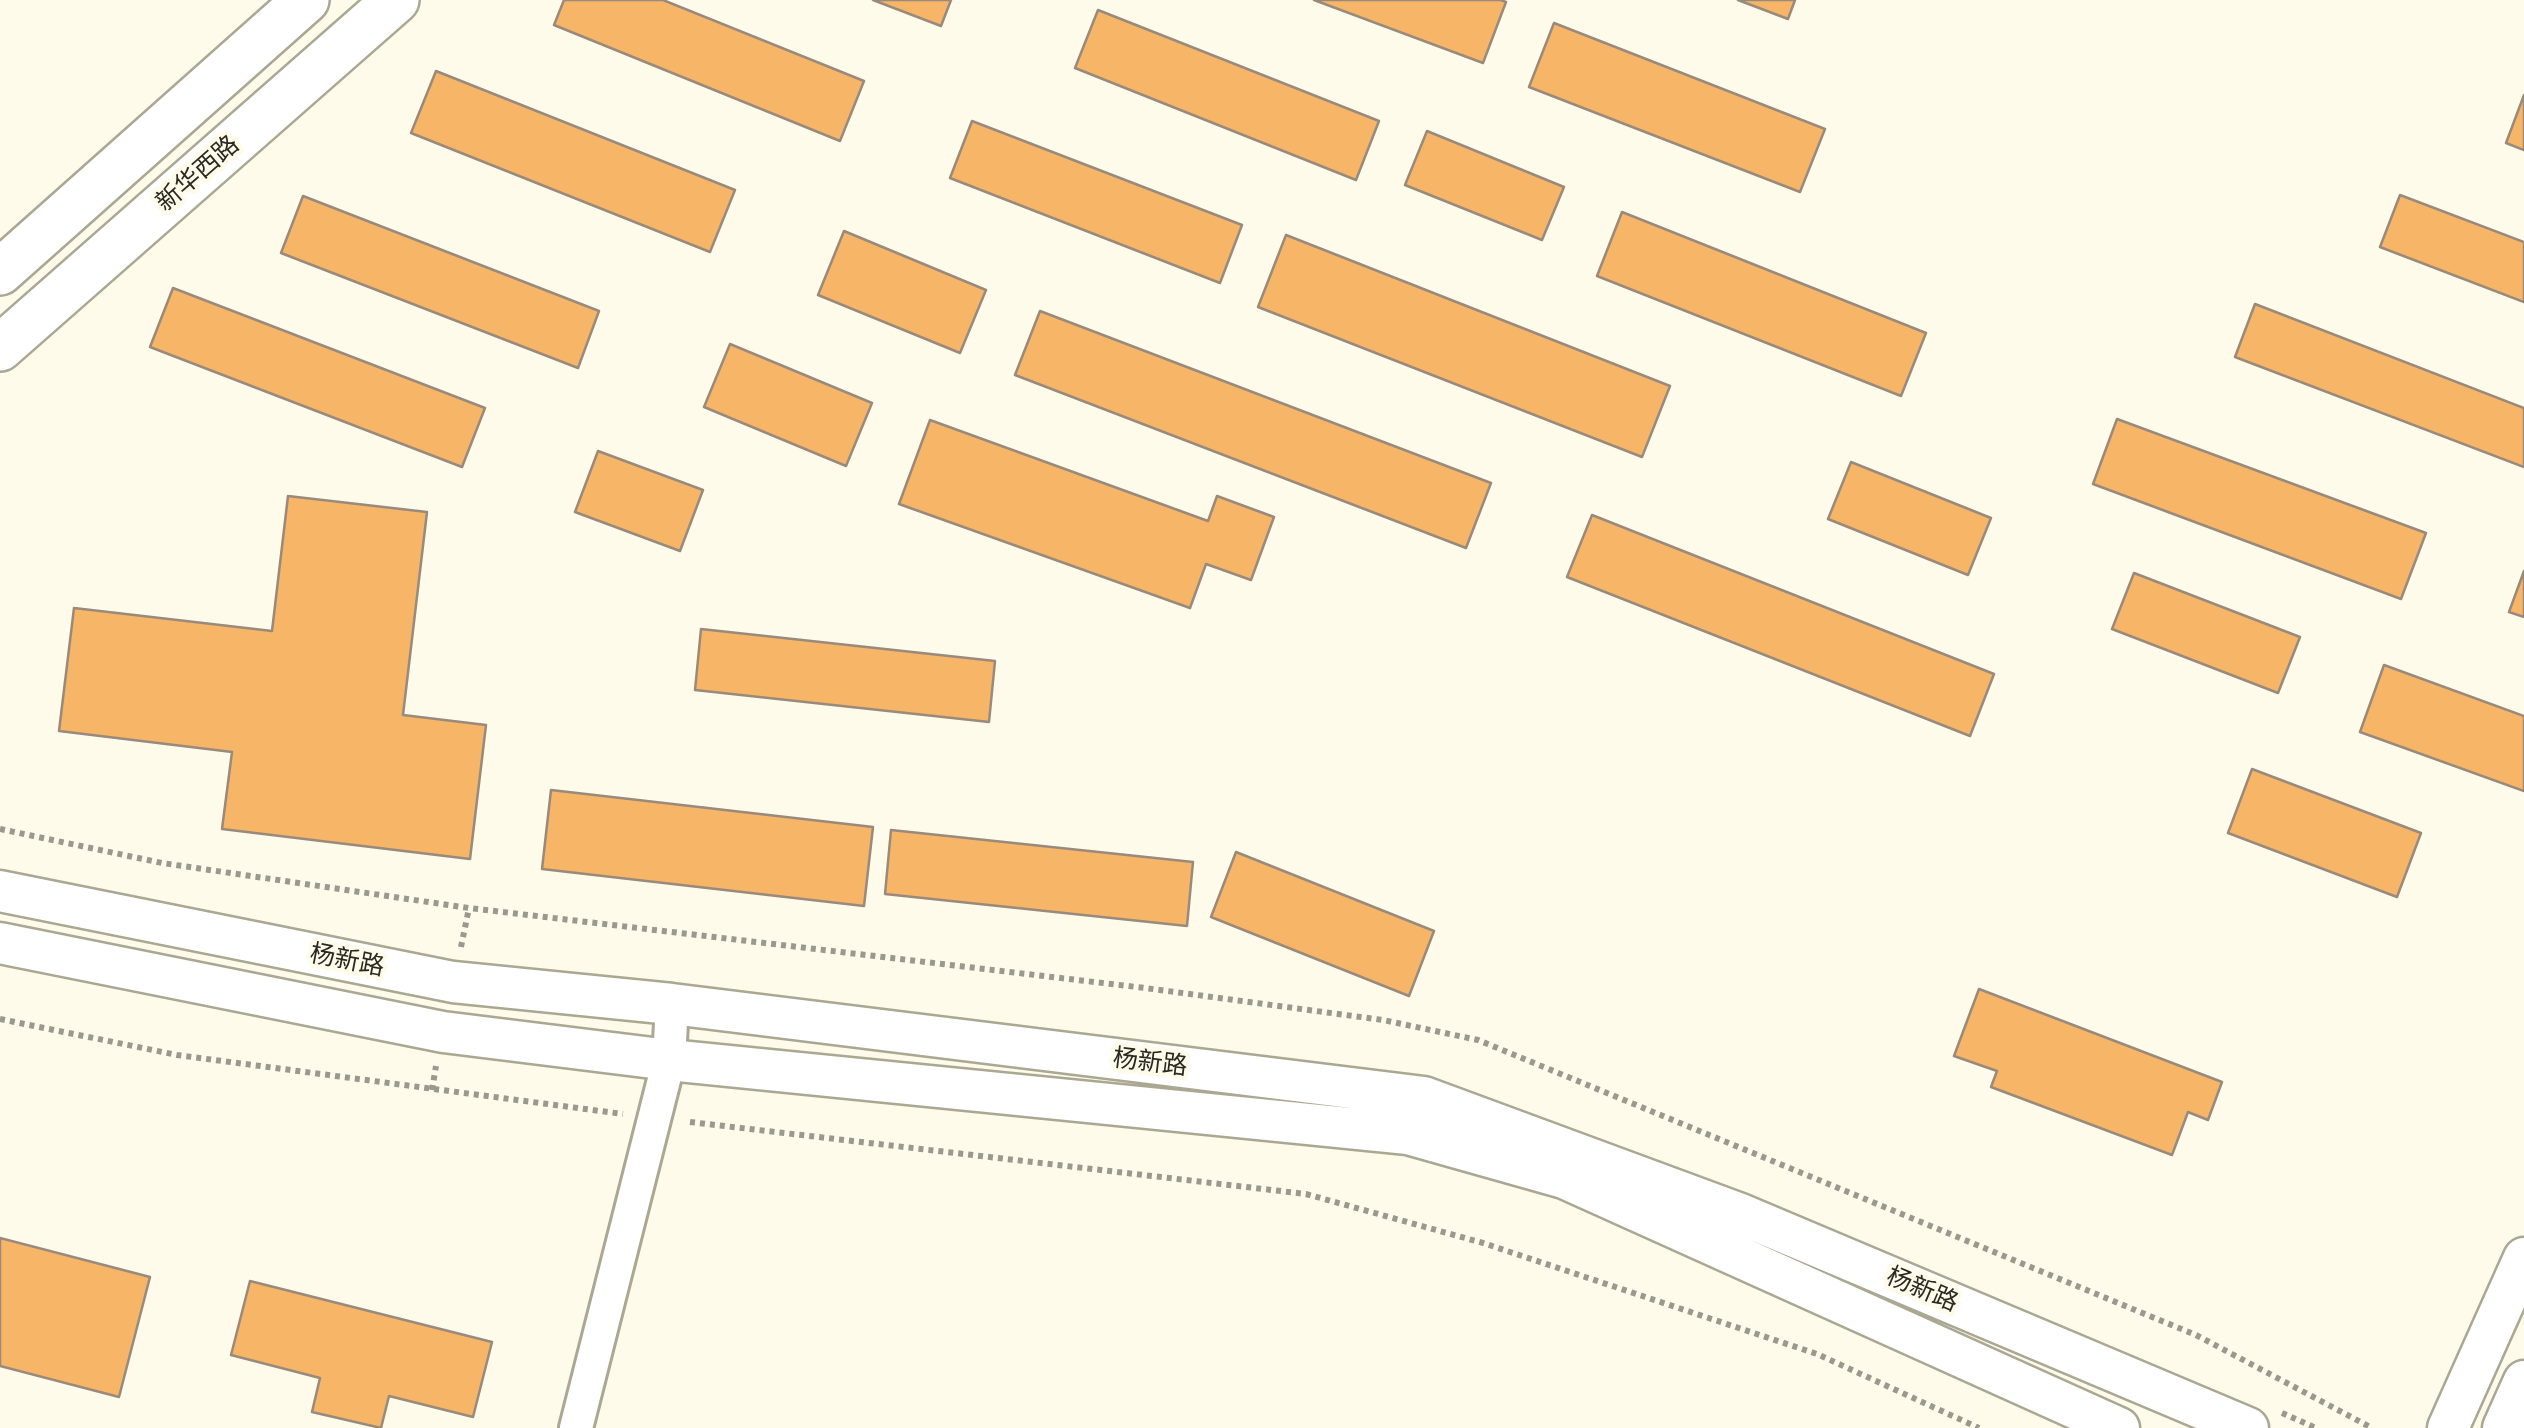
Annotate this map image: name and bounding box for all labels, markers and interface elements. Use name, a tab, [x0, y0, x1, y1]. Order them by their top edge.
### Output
street label: 新华西路	[150, 130, 246, 218]
street label: 杨新路	[307, 939, 387, 983]
street label: 杨新路	[1111, 1044, 1189, 1082]
street label: 杨新路	[1882, 1262, 1962, 1318]

